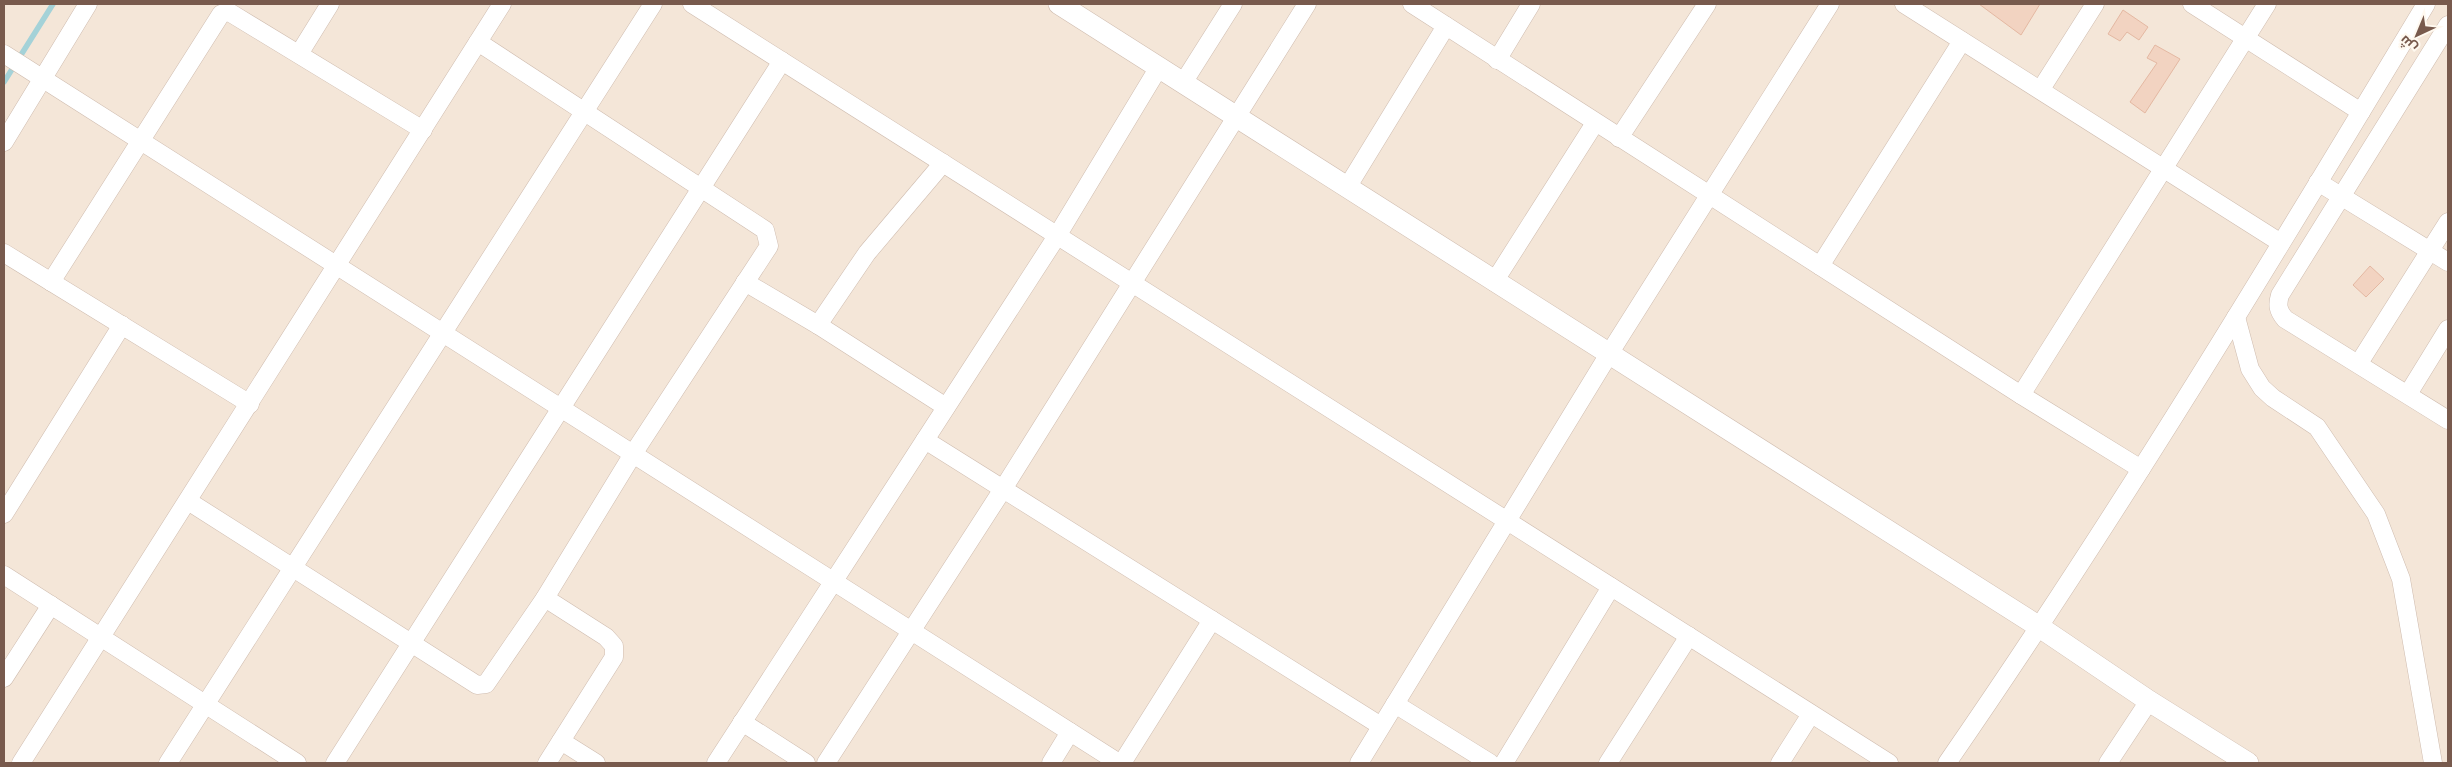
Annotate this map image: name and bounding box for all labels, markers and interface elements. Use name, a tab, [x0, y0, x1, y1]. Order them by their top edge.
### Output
north arrow	[2392, 10, 2442, 60]
text: ش	[2395, 32, 2421, 57]

